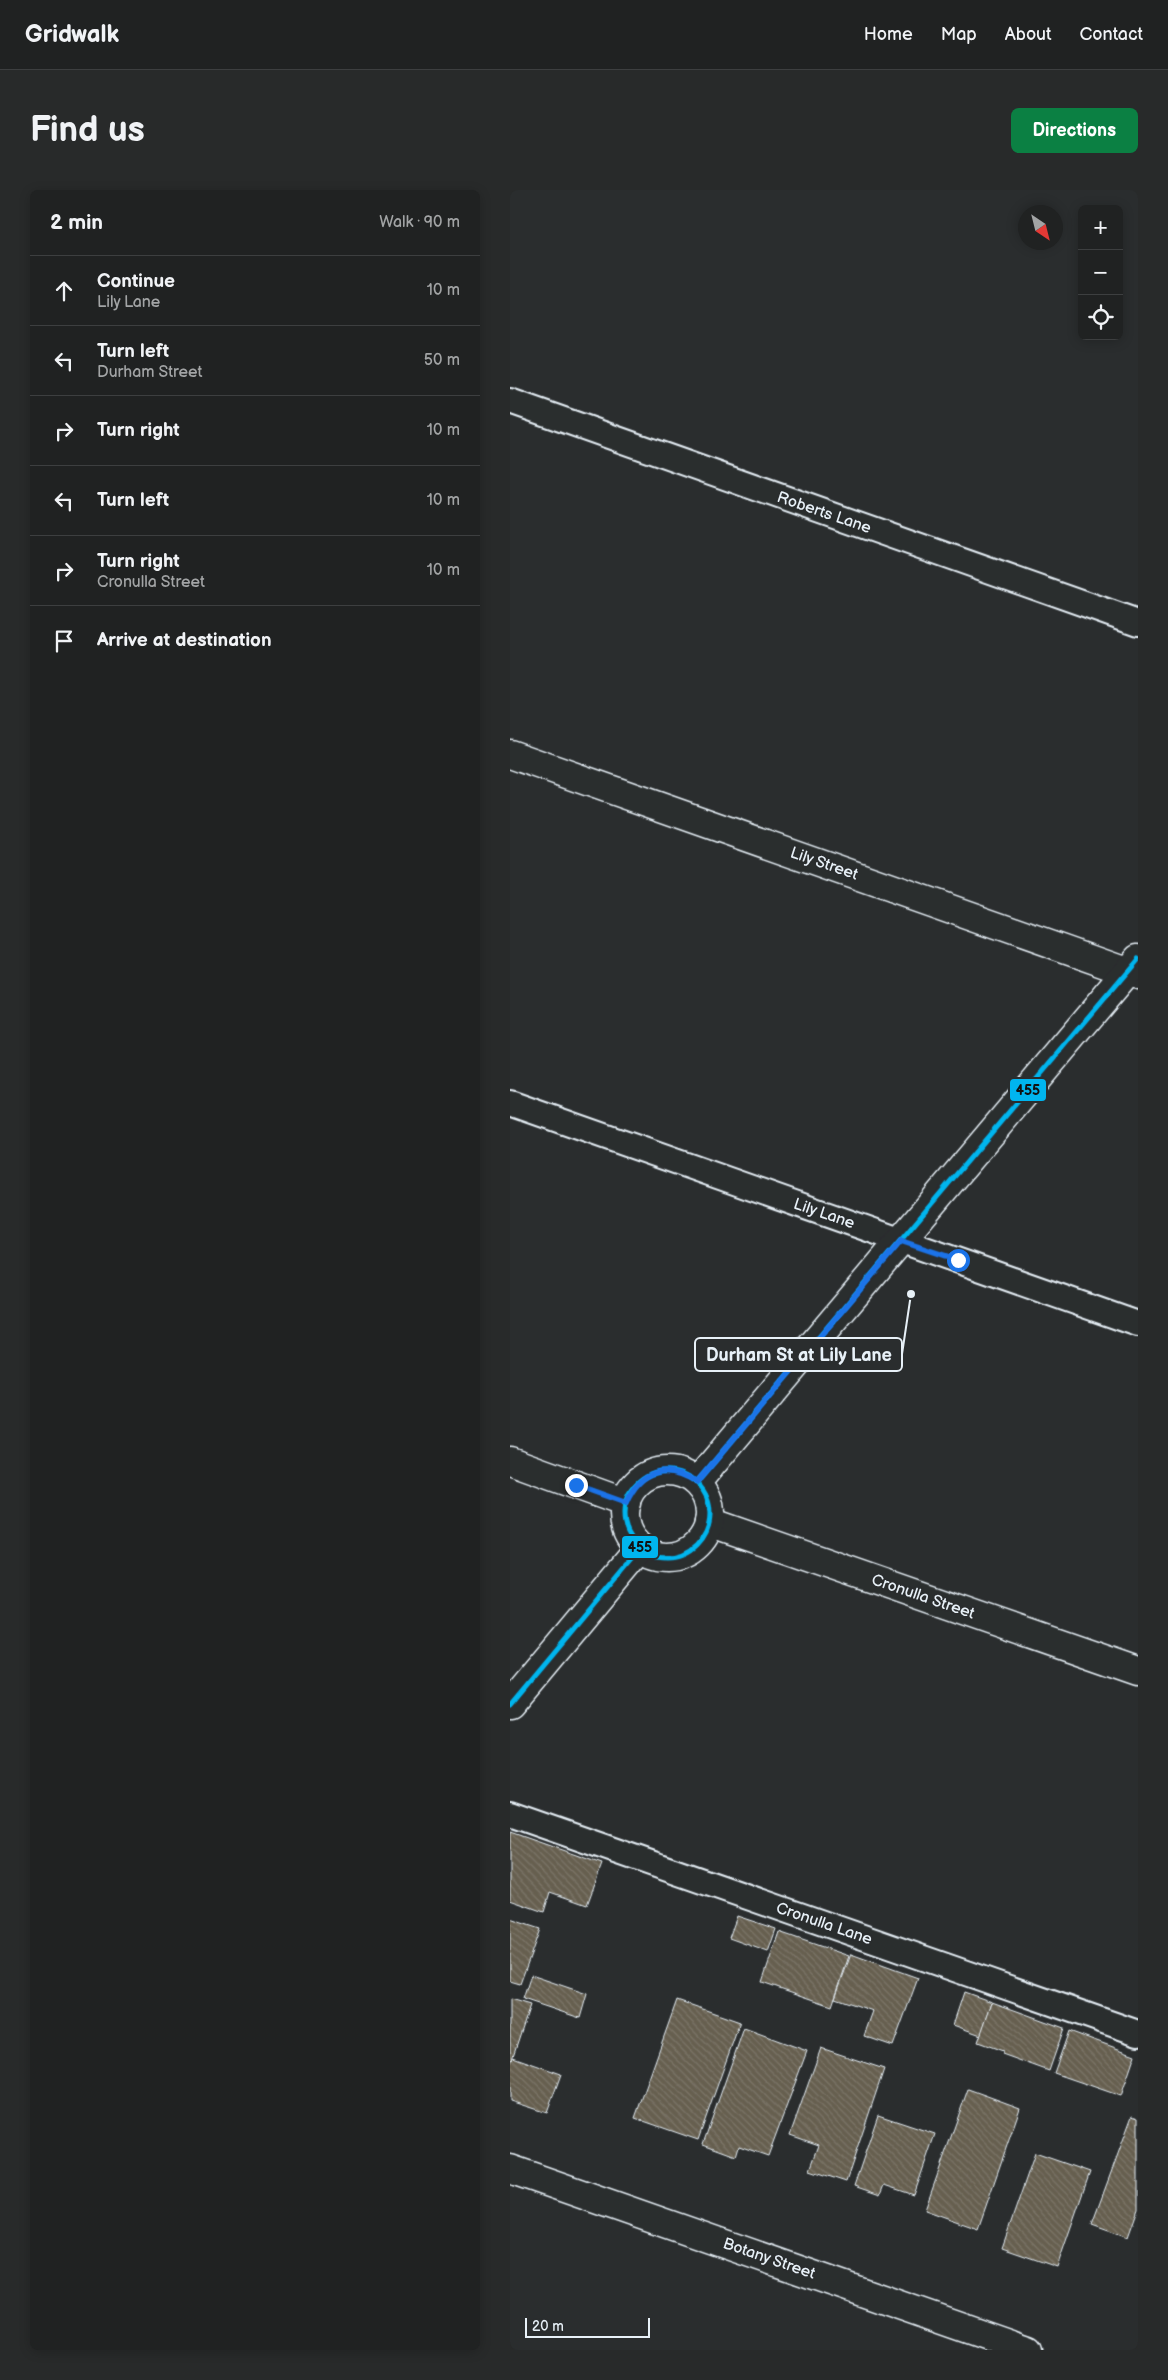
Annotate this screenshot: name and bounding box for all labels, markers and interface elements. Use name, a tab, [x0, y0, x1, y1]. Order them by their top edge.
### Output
text: Gridwalk	[25, 20, 119, 49]
text: Home	[864, 24, 913, 45]
text: Map	[941, 24, 977, 45]
text: About	[1005, 24, 1052, 45]
text: Contact	[1080, 24, 1143, 45]
button: Directions	[1011, 108, 1138, 153]
text: Find us	[30, 109, 145, 152]
north arrow	[1018, 205, 1063, 250]
map controls	[1078, 205, 1123, 340]
button: +	[1078, 205, 1123, 250]
text: 2 min	[50, 210, 103, 235]
text: Walk · 90 m	[379, 213, 460, 232]
button: −	[1078, 250, 1123, 295]
text: Continue	[97, 270, 175, 293]
icon: ahead	[50, 277, 78, 305]
text: 10 m	[427, 281, 460, 300]
text: Lily Lane	[97, 293, 160, 312]
button: locate	[1078, 295, 1123, 340]
text: Turn left	[97, 340, 169, 363]
icon: left	[50, 347, 78, 375]
text: 50 m	[424, 351, 460, 370]
text: Durham Street	[97, 363, 202, 382]
icon: right	[50, 417, 78, 445]
text: Turn right	[97, 419, 180, 442]
text: 10 m	[427, 421, 460, 440]
icon: left	[50, 487, 78, 515]
street label: Roberts Lane	[774, 488, 874, 538]
text: Turn left	[97, 489, 169, 512]
text: 10 m	[427, 491, 460, 510]
text: Turn right	[97, 550, 180, 573]
icon: right	[50, 557, 78, 585]
text: 10 m	[427, 561, 460, 580]
text: Cronulla Street	[97, 573, 205, 592]
icon: arrive	[50, 627, 78, 655]
text: Arrive at destination	[97, 629, 272, 652]
street label: Lily Street	[788, 844, 861, 885]
line badge: 455	[1009, 1078, 1047, 1102]
text: 455	[1016, 1082, 1040, 1099]
street label: Lily Lane	[791, 1195, 858, 1233]
route start	[947, 1249, 970, 1272]
callout: Durham St at Lily Lane	[695, 1338, 902, 1371]
text: Durham St at Lily Lane	[706, 1345, 892, 1366]
route end	[565, 1474, 588, 1497]
line badge: 455	[621, 1535, 659, 1559]
text: 455	[628, 1539, 652, 1556]
street label: Cronulla Street	[869, 1570, 977, 1624]
street label: Cronulla Lane	[773, 1899, 875, 1950]
street label: Botany Street	[720, 2234, 818, 2284]
scale bar	[525, 2315, 650, 2338]
text: 20 m	[532, 2318, 564, 2335]

